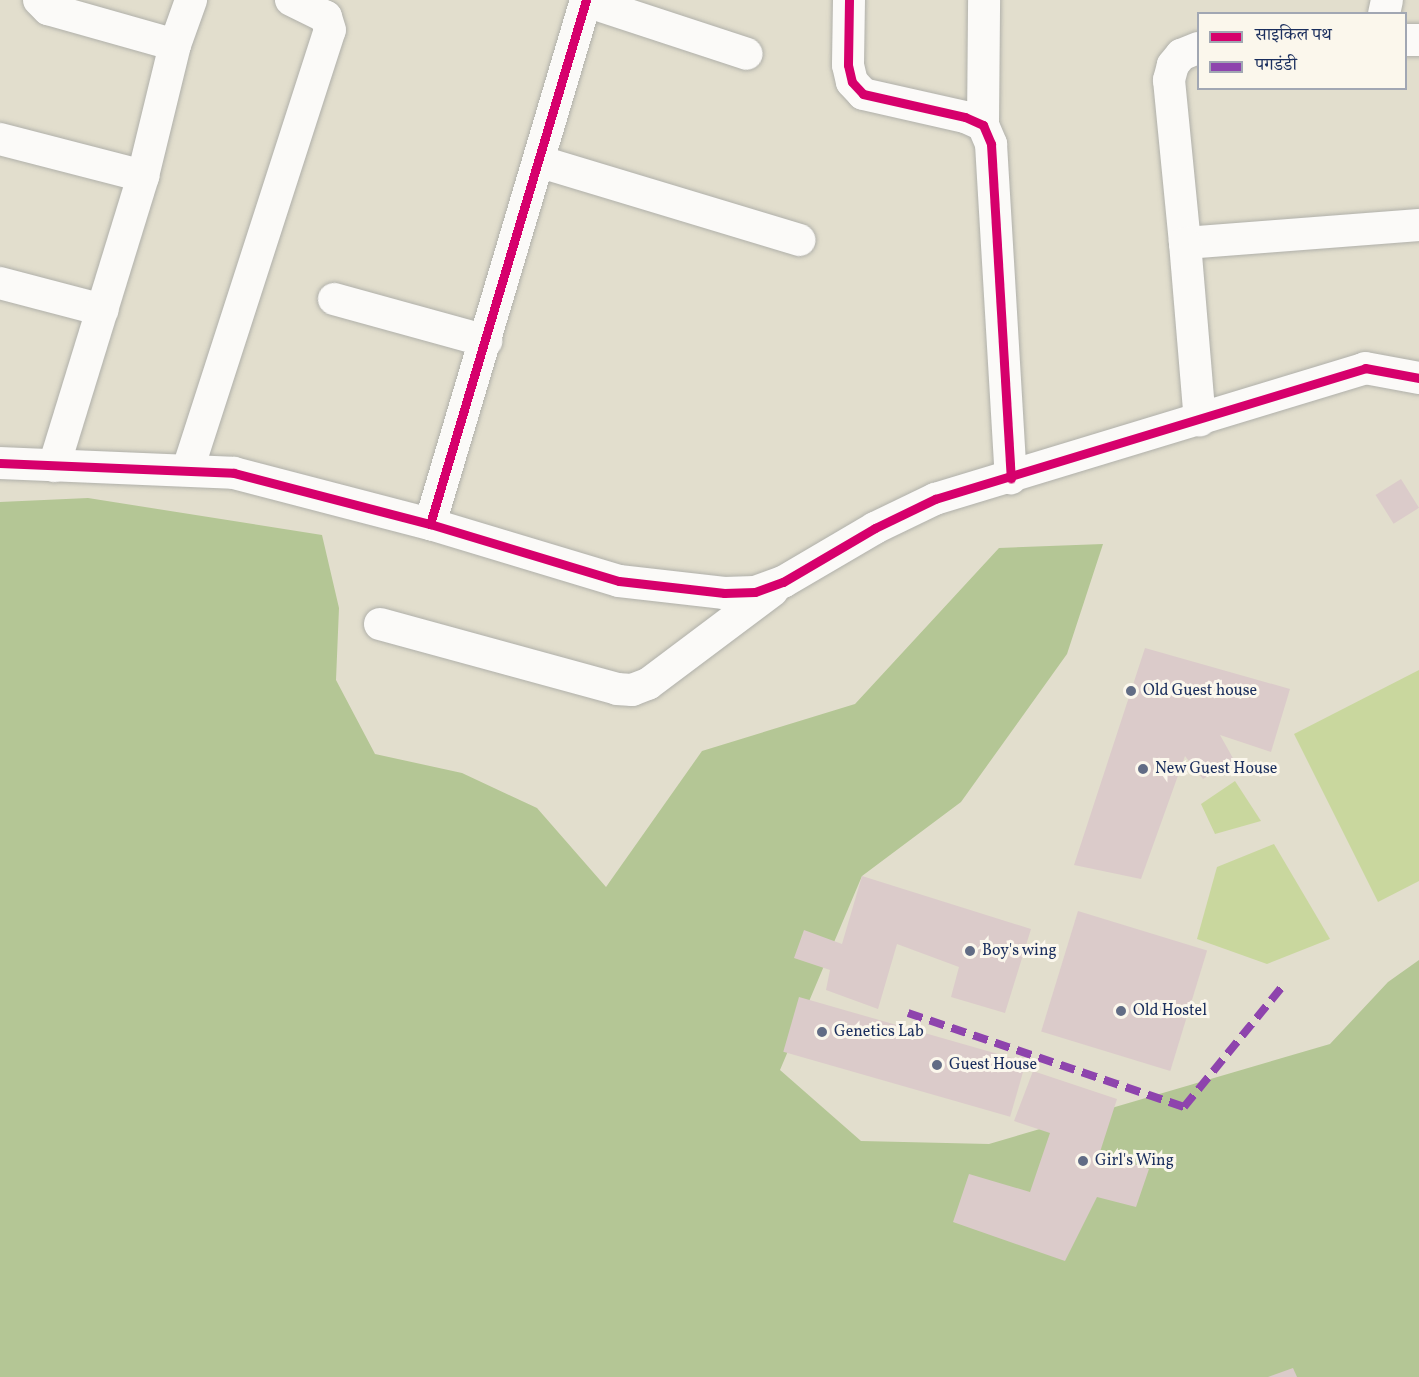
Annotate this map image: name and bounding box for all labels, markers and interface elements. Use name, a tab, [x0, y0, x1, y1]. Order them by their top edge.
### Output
legend	[1197, 12, 1407, 90]
text: साइकिल पथ	[1255, 23, 1332, 48]
text: पगडंडी	[1255, 53, 1297, 78]
place label: Old Guest house	[1143, 681, 1257, 701]
marker: Old Guest house	[1124, 684, 1138, 698]
place label: New Guest House	[1155, 759, 1278, 779]
marker: New Guest House	[1136, 762, 1150, 776]
place label: Boy's wing	[982, 941, 1057, 961]
marker: Boy's wing	[963, 944, 977, 958]
place label: Old Hostel	[1133, 1001, 1207, 1021]
marker: Old Hostel	[1114, 1004, 1128, 1018]
place label: Genetics Lab	[834, 1022, 924, 1042]
marker: Genetics Lab	[815, 1025, 829, 1039]
place label: Guest House	[949, 1055, 1037, 1075]
marker: Guest House	[930, 1058, 944, 1072]
place label: Girl's Wing	[1095, 1151, 1174, 1171]
marker: Girl's Wing	[1076, 1154, 1090, 1168]

